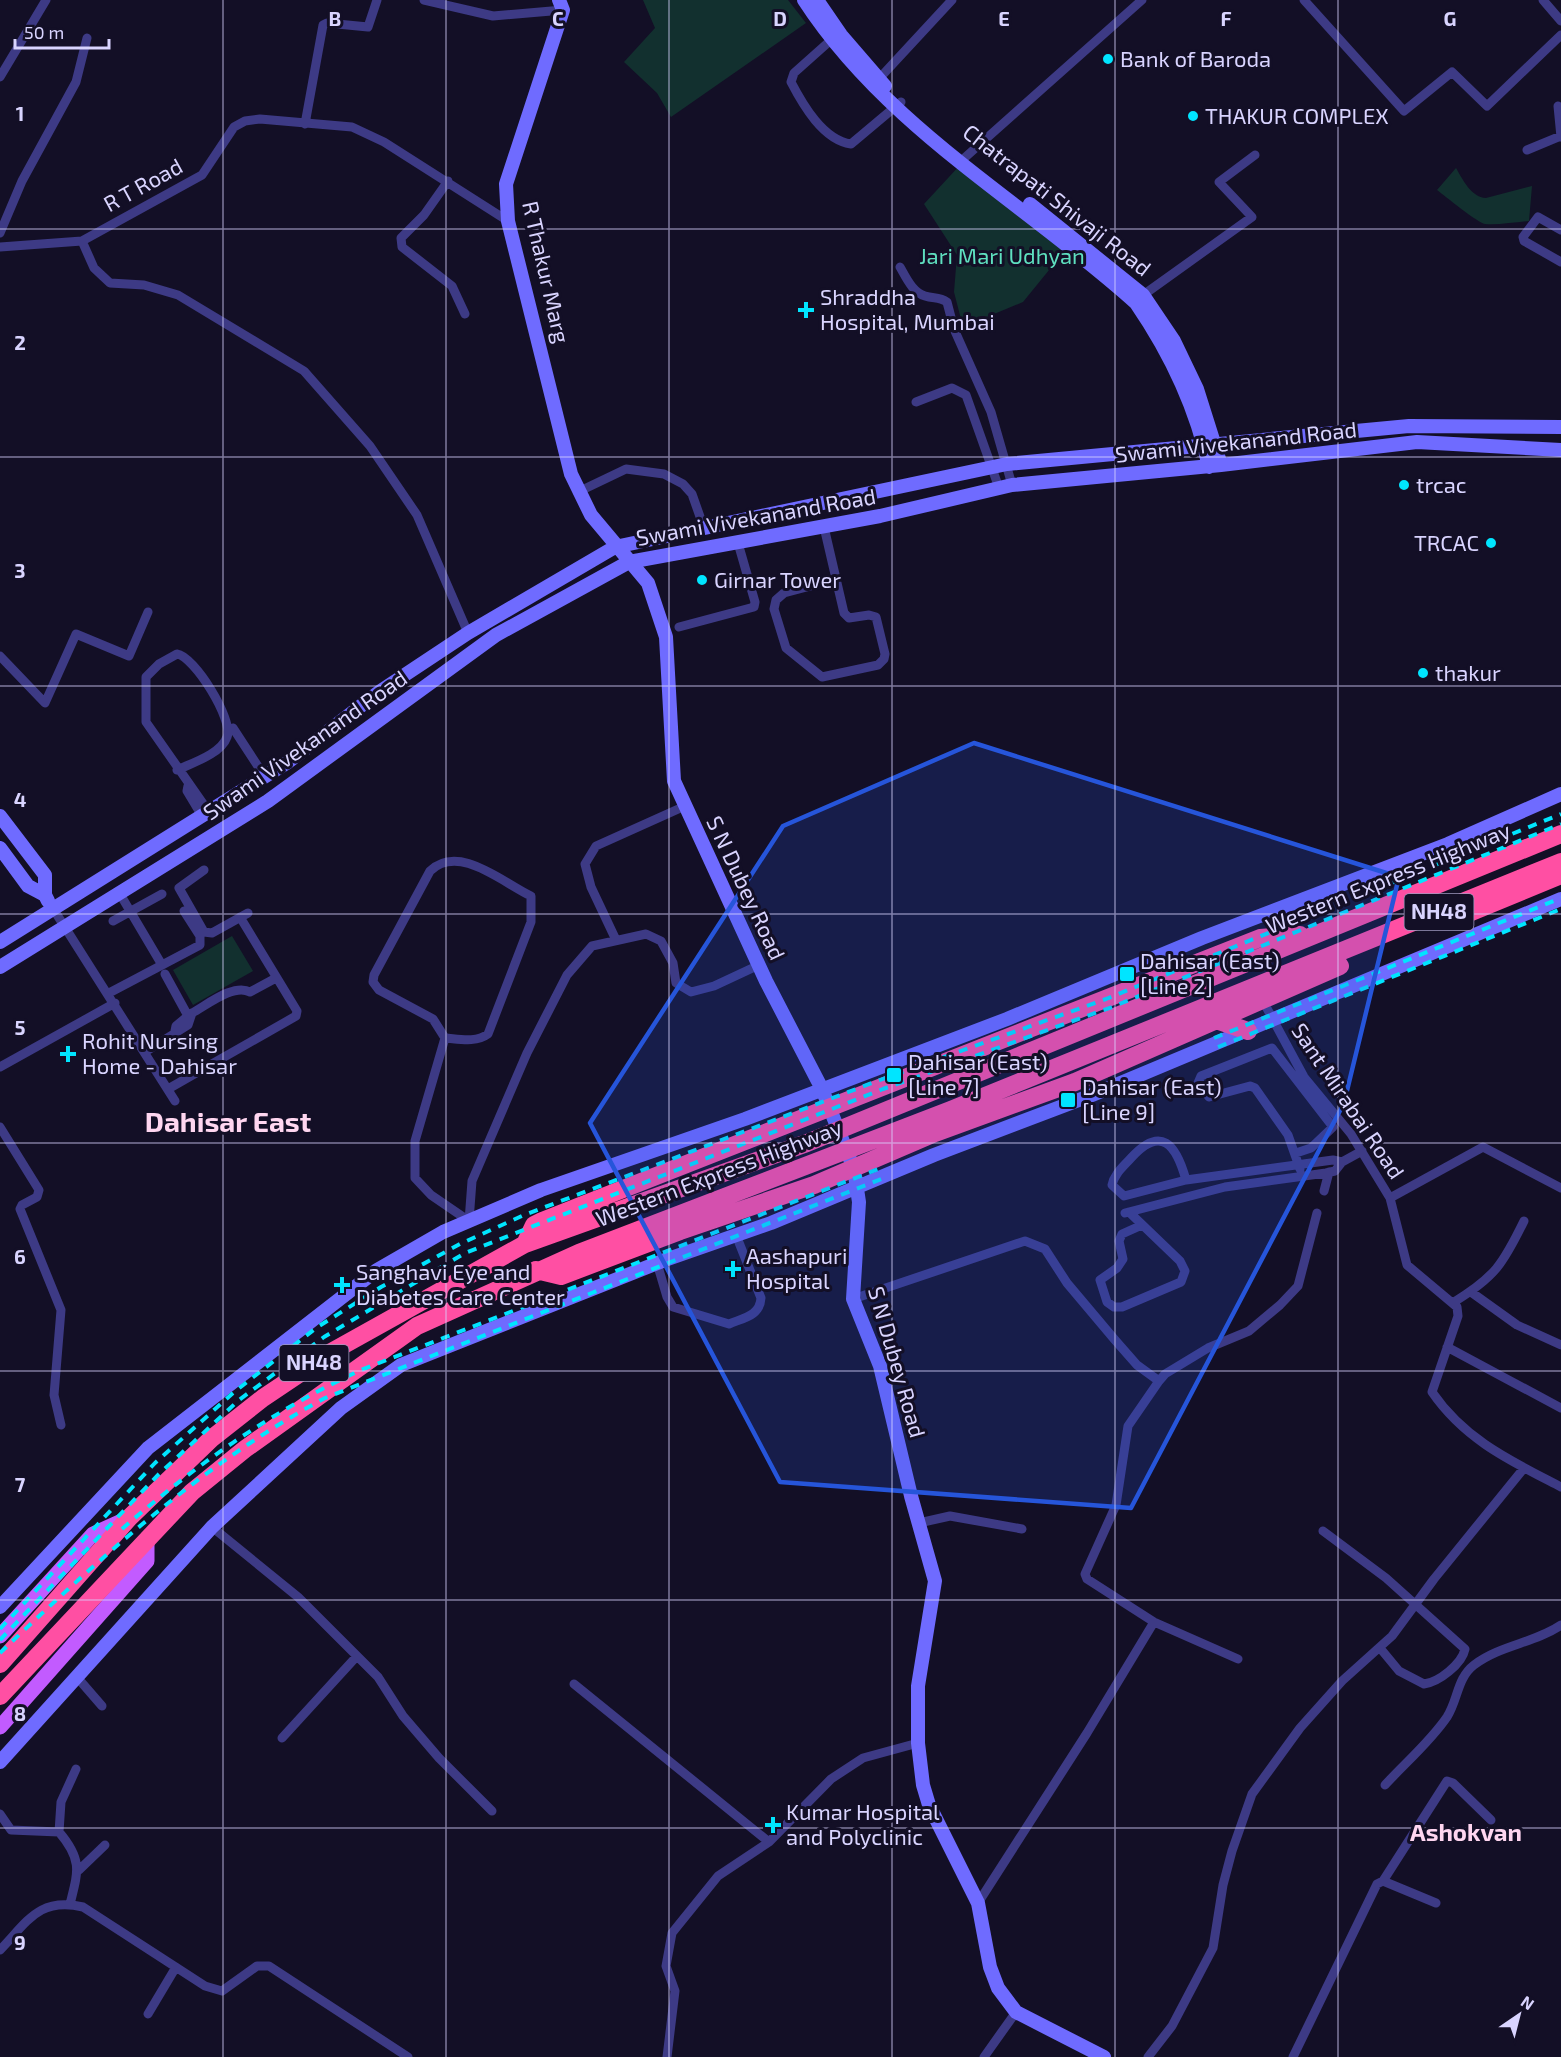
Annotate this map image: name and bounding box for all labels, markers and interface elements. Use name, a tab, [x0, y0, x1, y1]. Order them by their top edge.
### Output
text: B	[329, 6, 341, 30]
text: C	[552, 6, 564, 30]
text: D	[773, 6, 787, 30]
text: E	[998, 6, 1010, 30]
text: F	[1220, 6, 1232, 30]
text: G	[1444, 6, 1456, 30]
scale bar	[15, 12, 110, 50]
text: 50 m	[24, 21, 64, 43]
place label: Bank of Baroda	[1120, 45, 1271, 71]
marker: Bank of Baroda	[1101, 52, 1115, 66]
text: 1	[16, 101, 24, 125]
place label: THAKUR COMPLEX	[1205, 102, 1389, 128]
marker: THAKUR COMPLEX	[1186, 109, 1200, 123]
street label: Chatrapati Shivaji Road	[958, 118, 1157, 281]
street label: R T Road	[99, 152, 186, 216]
street label: R Thakur Marg	[518, 198, 576, 345]
park label: Jari Mari Udhyan	[919, 242, 1085, 268]
place label: Shraddha Hospital, Mumbai	[820, 283, 995, 334]
marker: Shraddha Hospital, Mumbai	[797, 301, 815, 319]
text: 2	[14, 330, 26, 354]
street label: Swami Vivekanand Road	[1114, 415, 1358, 467]
place label: trcac	[1416, 471, 1467, 497]
marker: trcac	[1397, 478, 1411, 492]
street label: Swami Vivekanand Road	[634, 482, 878, 550]
place label: TRCAC	[1414, 529, 1479, 555]
marker: TRCAC	[1484, 536, 1498, 550]
text: 3	[14, 558, 26, 582]
place label: Girnar Tower	[714, 566, 841, 592]
marker: Girnar Tower	[695, 573, 709, 587]
place label: thakur	[1435, 659, 1501, 685]
street label: Swami Vivekanand Road	[198, 664, 411, 824]
marker: thakur	[1416, 666, 1430, 680]
text: 4	[14, 787, 27, 811]
street label: S N Dubey Road	[702, 811, 792, 964]
street label: Western Express Highway	[1262, 816, 1514, 938]
road number: NH48	[1404, 894, 1474, 930]
place label: Dahisar (East) [Line 2]	[1140, 947, 1280, 998]
marker: Dahisar (East) [Line 2]	[1118, 965, 1136, 983]
text: 5	[14, 1015, 26, 1039]
street label: Sant Mirabai Road	[1287, 1018, 1410, 1183]
place label: Rohit Nursing Home - Dahisar	[82, 1027, 237, 1078]
marker: Rohit Nursing Home - Dahisar	[59, 1045, 77, 1063]
place label: Dahisar (East) [Line 7]	[908, 1048, 1048, 1099]
marker: Dahisar (East) [Line 7]	[885, 1066, 903, 1084]
place label: Dahisar (East) [Line 9]	[1082, 1073, 1222, 1124]
marker: Dahisar (East) [Line 9]	[1059, 1091, 1077, 1109]
district label: Dahisar East	[145, 1104, 311, 1138]
street label: Western Express Highway	[592, 1113, 846, 1231]
place label: Aashapuri Hospital	[746, 1242, 847, 1293]
text: 6	[14, 1244, 26, 1268]
place label: Sanghavi Eye and Diabetes Care Center	[356, 1258, 565, 1309]
marker: Aashapuri Hospital	[724, 1260, 742, 1278]
marker: Sanghavi Eye and Diabetes Care Center	[333, 1276, 351, 1294]
street label: S N Dubey Road	[864, 1283, 932, 1440]
road number: NH48	[280, 1345, 348, 1381]
text: 7	[15, 1472, 26, 1496]
text: 8	[14, 1701, 26, 1725]
place label: Kumar Hospital and Polyclinic	[786, 1798, 940, 1849]
marker: Kumar Hospital and Polyclinic	[764, 1816, 782, 1834]
district label: Ashokvan	[1410, 1817, 1522, 1846]
text: 9	[14, 1930, 26, 1954]
north arrow	[1489, 1985, 1549, 2045]
text: N	[1518, 1991, 1538, 2013]

